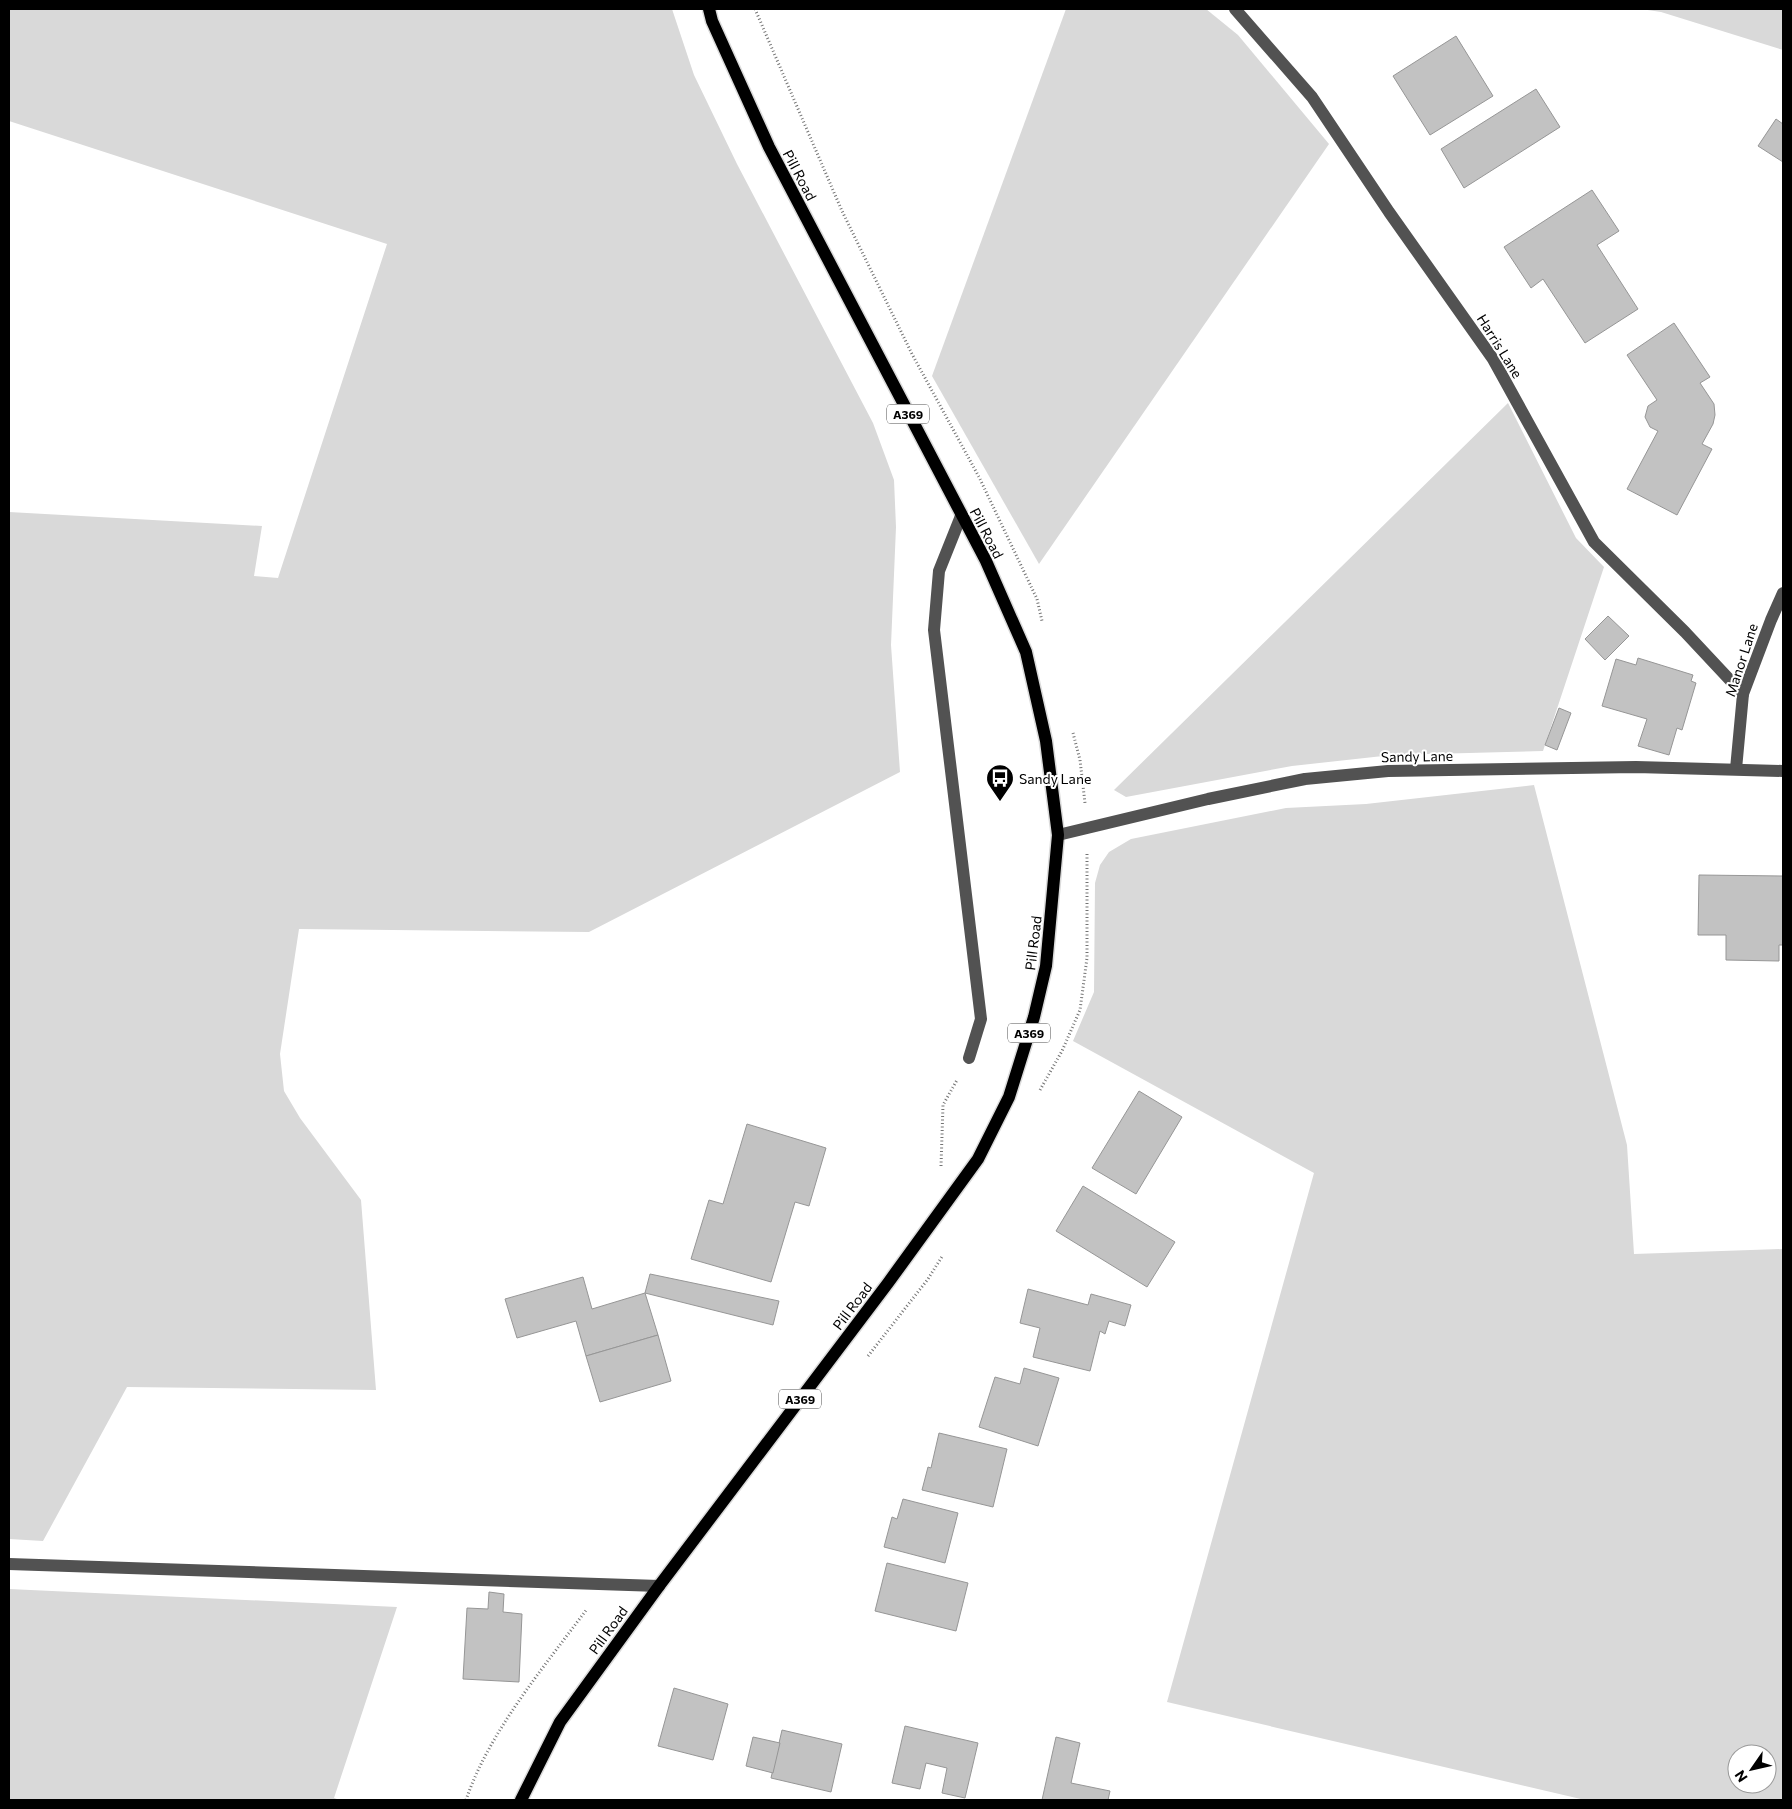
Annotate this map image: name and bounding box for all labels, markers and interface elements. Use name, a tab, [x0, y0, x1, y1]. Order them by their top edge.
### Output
street label: Pill Road	[780, 147, 820, 203]
street label: Harris Lane	[1474, 311, 1526, 381]
road number: A369	[887, 404, 929, 424]
street label: Pill Road	[967, 505, 1007, 561]
street label: Manor Lane	[1721, 621, 1761, 699]
street label: Sandy Lane	[1381, 747, 1453, 765]
bus stop icon: Sandy Lane	[985, 763, 1015, 802]
place label: Sandy Lane	[1019, 770, 1091, 787]
street label: Pill Road	[1021, 915, 1045, 971]
road number: A369	[1008, 1024, 1050, 1042]
street label: Pill Road	[829, 1279, 875, 1333]
road number: A369	[779, 1390, 821, 1408]
street label: Pill Road	[585, 1603, 631, 1657]
north arrow	[1727, 1744, 1777, 1794]
text: N	[1731, 1767, 1751, 1786]

